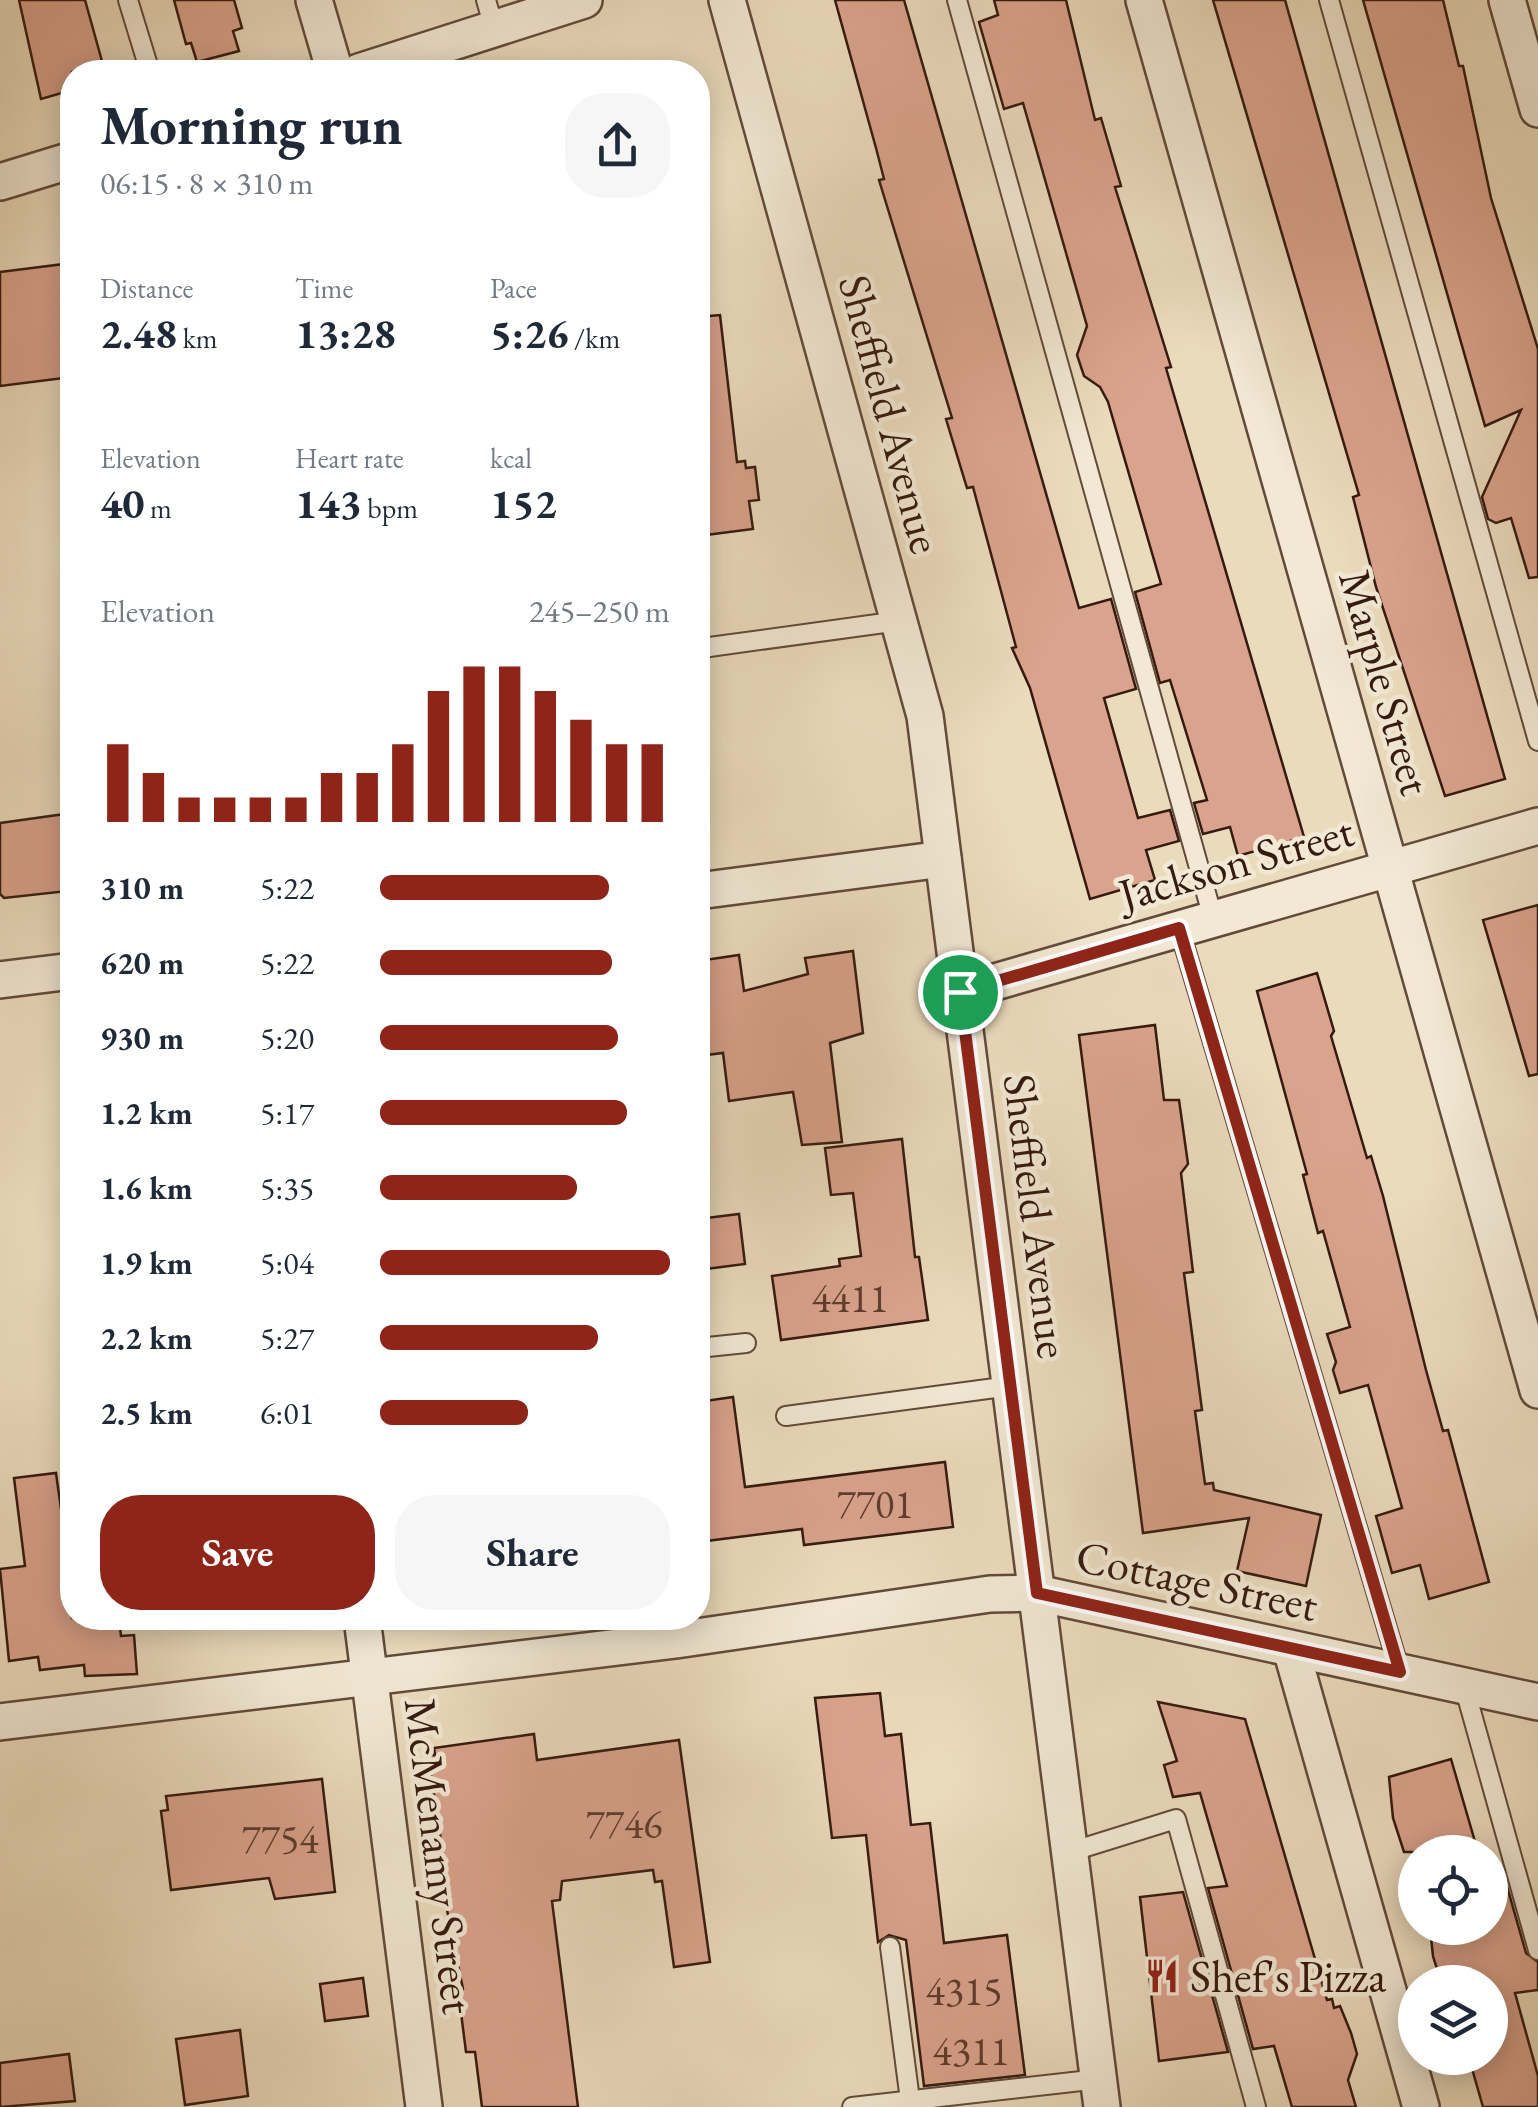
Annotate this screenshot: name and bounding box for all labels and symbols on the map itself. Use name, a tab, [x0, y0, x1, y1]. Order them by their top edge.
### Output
street label: Sheffield Avenue	[826, 268, 956, 560]
street label: Marple Street	[1326, 563, 1446, 801]
street label: Jackson Street	[1108, 801, 1360, 924]
pin	[918, 950, 1003, 1035]
street label: Sheffield Avenue	[991, 1071, 1083, 1361]
house number: 4411	[812, 1272, 888, 1324]
house number: 7701	[837, 1478, 913, 1530]
street label: Cottage Street	[1071, 1526, 1323, 1634]
street label: McMenamy Street	[392, 1695, 488, 2017]
house number: 7746	[586, 1798, 662, 1850]
house number: 7754	[242, 1813, 319, 1865]
place label: Shef's Pizza	[1190, 1947, 1386, 2005]
restaurant icon: Shef's Pizza	[1143, 1957, 1181, 1995]
house number: 4315	[926, 1965, 1002, 2017]
house number: 4311	[933, 2025, 1009, 2077]

